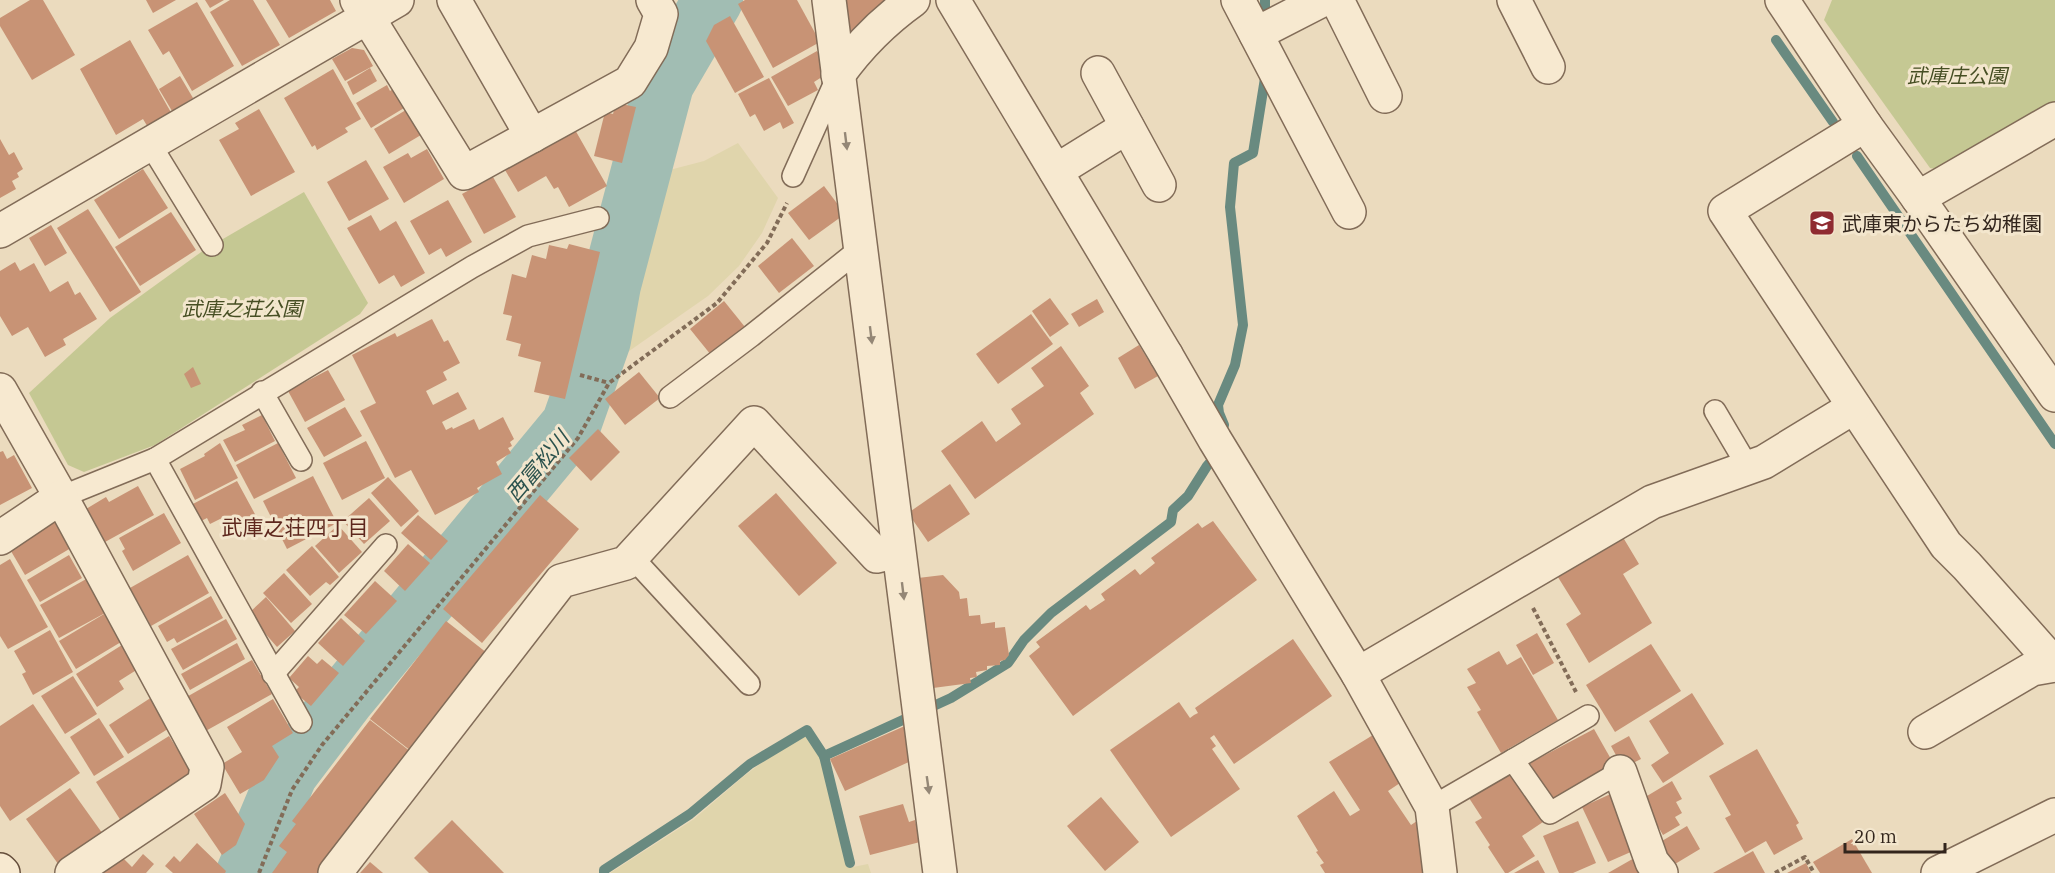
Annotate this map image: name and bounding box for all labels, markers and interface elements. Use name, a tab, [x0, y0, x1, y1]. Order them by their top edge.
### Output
park label: 武庫庄公園	[1907, 62, 2010, 89]
one-way arrow	[842, 132, 851, 151]
school or university icon: 武庫東からたち幼稚園	[1807, 208, 1837, 238]
place label: 武庫東からたち幼稚園	[1842, 210, 2042, 237]
park label: 武庫之荘公園	[182, 295, 305, 322]
one-way arrow	[866, 325, 875, 344]
water label: 西富松川	[499, 423, 576, 507]
district label: 武庫之荘四丁目	[222, 513, 369, 541]
one-way arrow	[898, 581, 907, 600]
one-way arrow	[923, 775, 933, 794]
scale bar	[1845, 816, 1946, 854]
text: 20 m	[1854, 825, 1897, 848]

